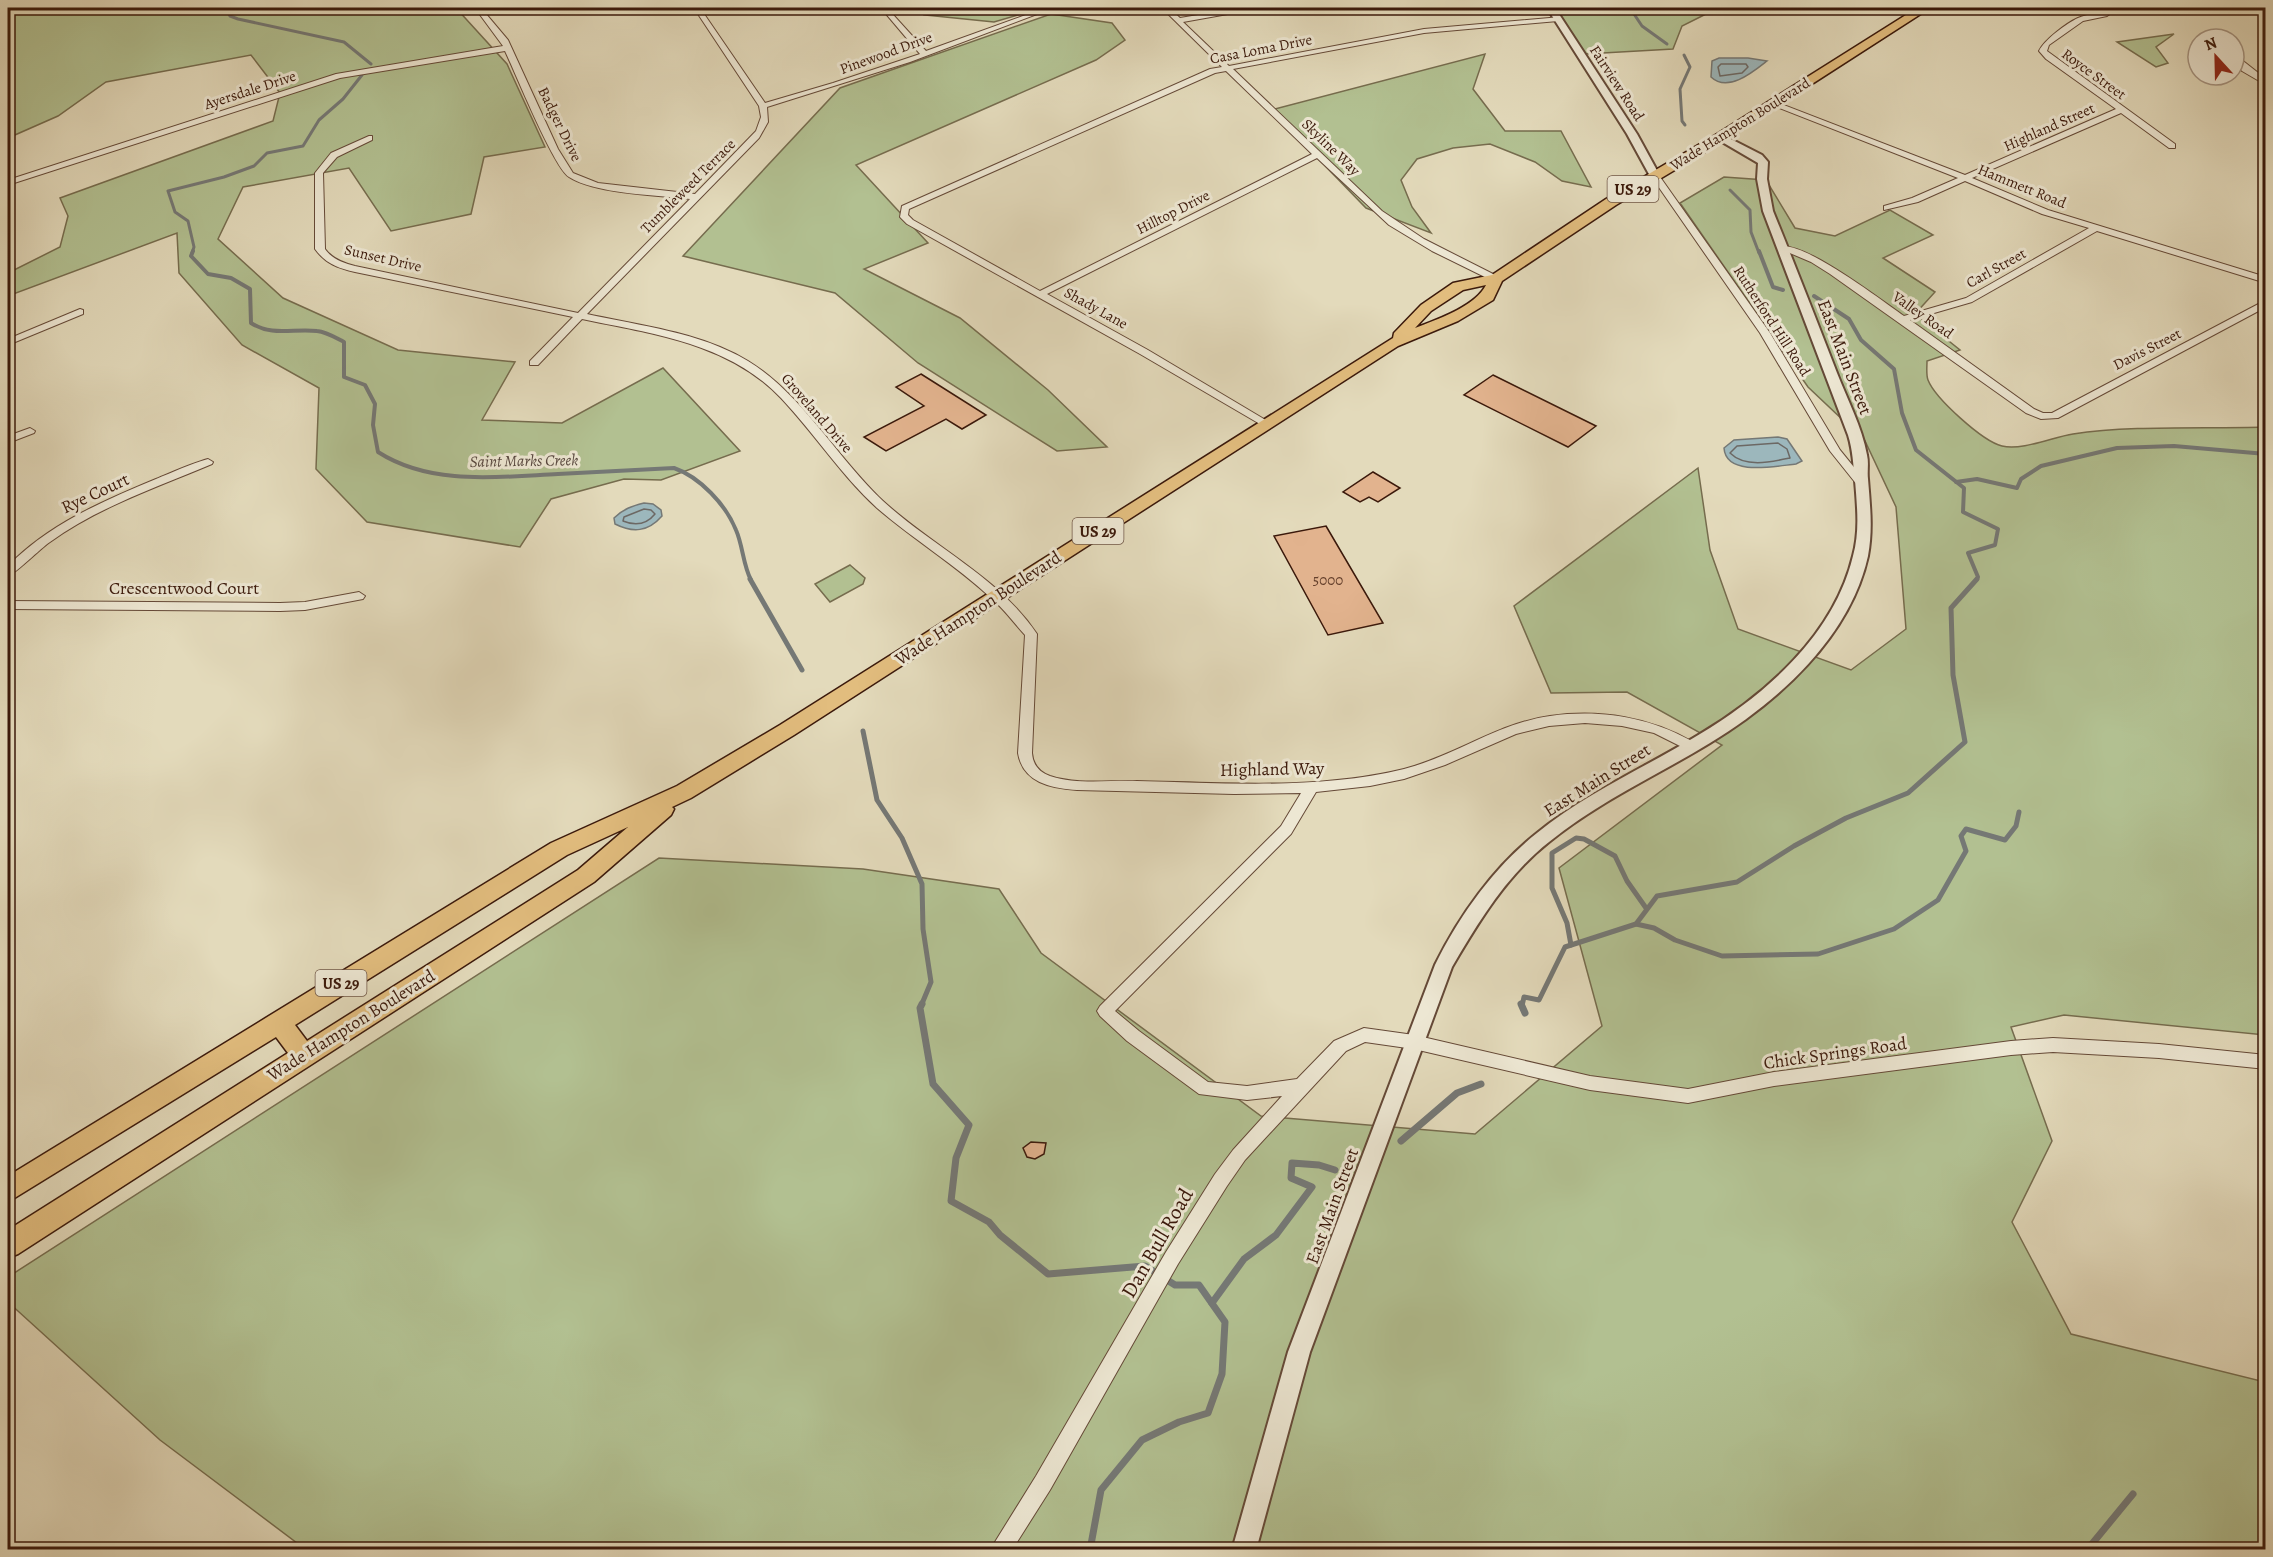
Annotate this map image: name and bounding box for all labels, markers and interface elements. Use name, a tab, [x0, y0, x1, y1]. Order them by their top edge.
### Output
street label: Pinewood Drive	[837, 27, 935, 79]
north arrow	[2186, 27, 2246, 87]
street label: Casa Loma Drive	[1208, 29, 1314, 69]
text: N	[2201, 32, 2221, 56]
street label: Fairview Road	[1585, 41, 1649, 126]
street label: Royce Street	[2058, 44, 2130, 104]
street label: Ayersdale Drive	[201, 66, 299, 115]
street label: Wade Hampton Boulevard	[1665, 72, 1815, 176]
street label: Badger Drive	[533, 83, 587, 165]
street label: Highland Street	[2000, 98, 2098, 156]
street label: Skyline Way	[1297, 114, 1365, 180]
street label: Tumbleweed Terrace	[636, 134, 740, 238]
street label: Hammett Road	[1975, 159, 2070, 213]
road number: US 29	[1608, 176, 1658, 202]
street label: Hilltop Drive	[1133, 185, 1213, 239]
street label: Sunset Drive	[342, 239, 424, 277]
street label: Carl Street	[1962, 243, 2030, 293]
street label: Rutherford Hill Road	[1729, 262, 1816, 381]
street label: Shady Lane	[1061, 282, 1132, 334]
street label: Valley Road	[1888, 286, 1958, 344]
street label: East Main Street	[1812, 296, 1878, 418]
street label: Davis Street	[2109, 323, 2185, 375]
street label: Groveland Drive	[777, 369, 857, 457]
water label: Saint Marks Creek	[469, 449, 579, 473]
street label: Rye Court	[57, 467, 133, 519]
road number: US 29	[1072, 518, 1124, 544]
street label: Wade Hampton Boulevard	[889, 545, 1066, 671]
house number: 5000	[1313, 570, 1343, 590]
street label: Crescentwood Court	[109, 576, 259, 600]
street label: East Main Street	[1539, 738, 1655, 822]
street label: Highland Way	[1220, 756, 1325, 782]
street label: Wade Hampton Boulevard	[262, 963, 440, 1087]
road number: US 29	[316, 970, 366, 996]
street label: Chick Springs Road	[1762, 1031, 1908, 1075]
street label: East Main Street	[1300, 1145, 1364, 1267]
street label: Dan Bull Road	[1114, 1182, 1200, 1303]

